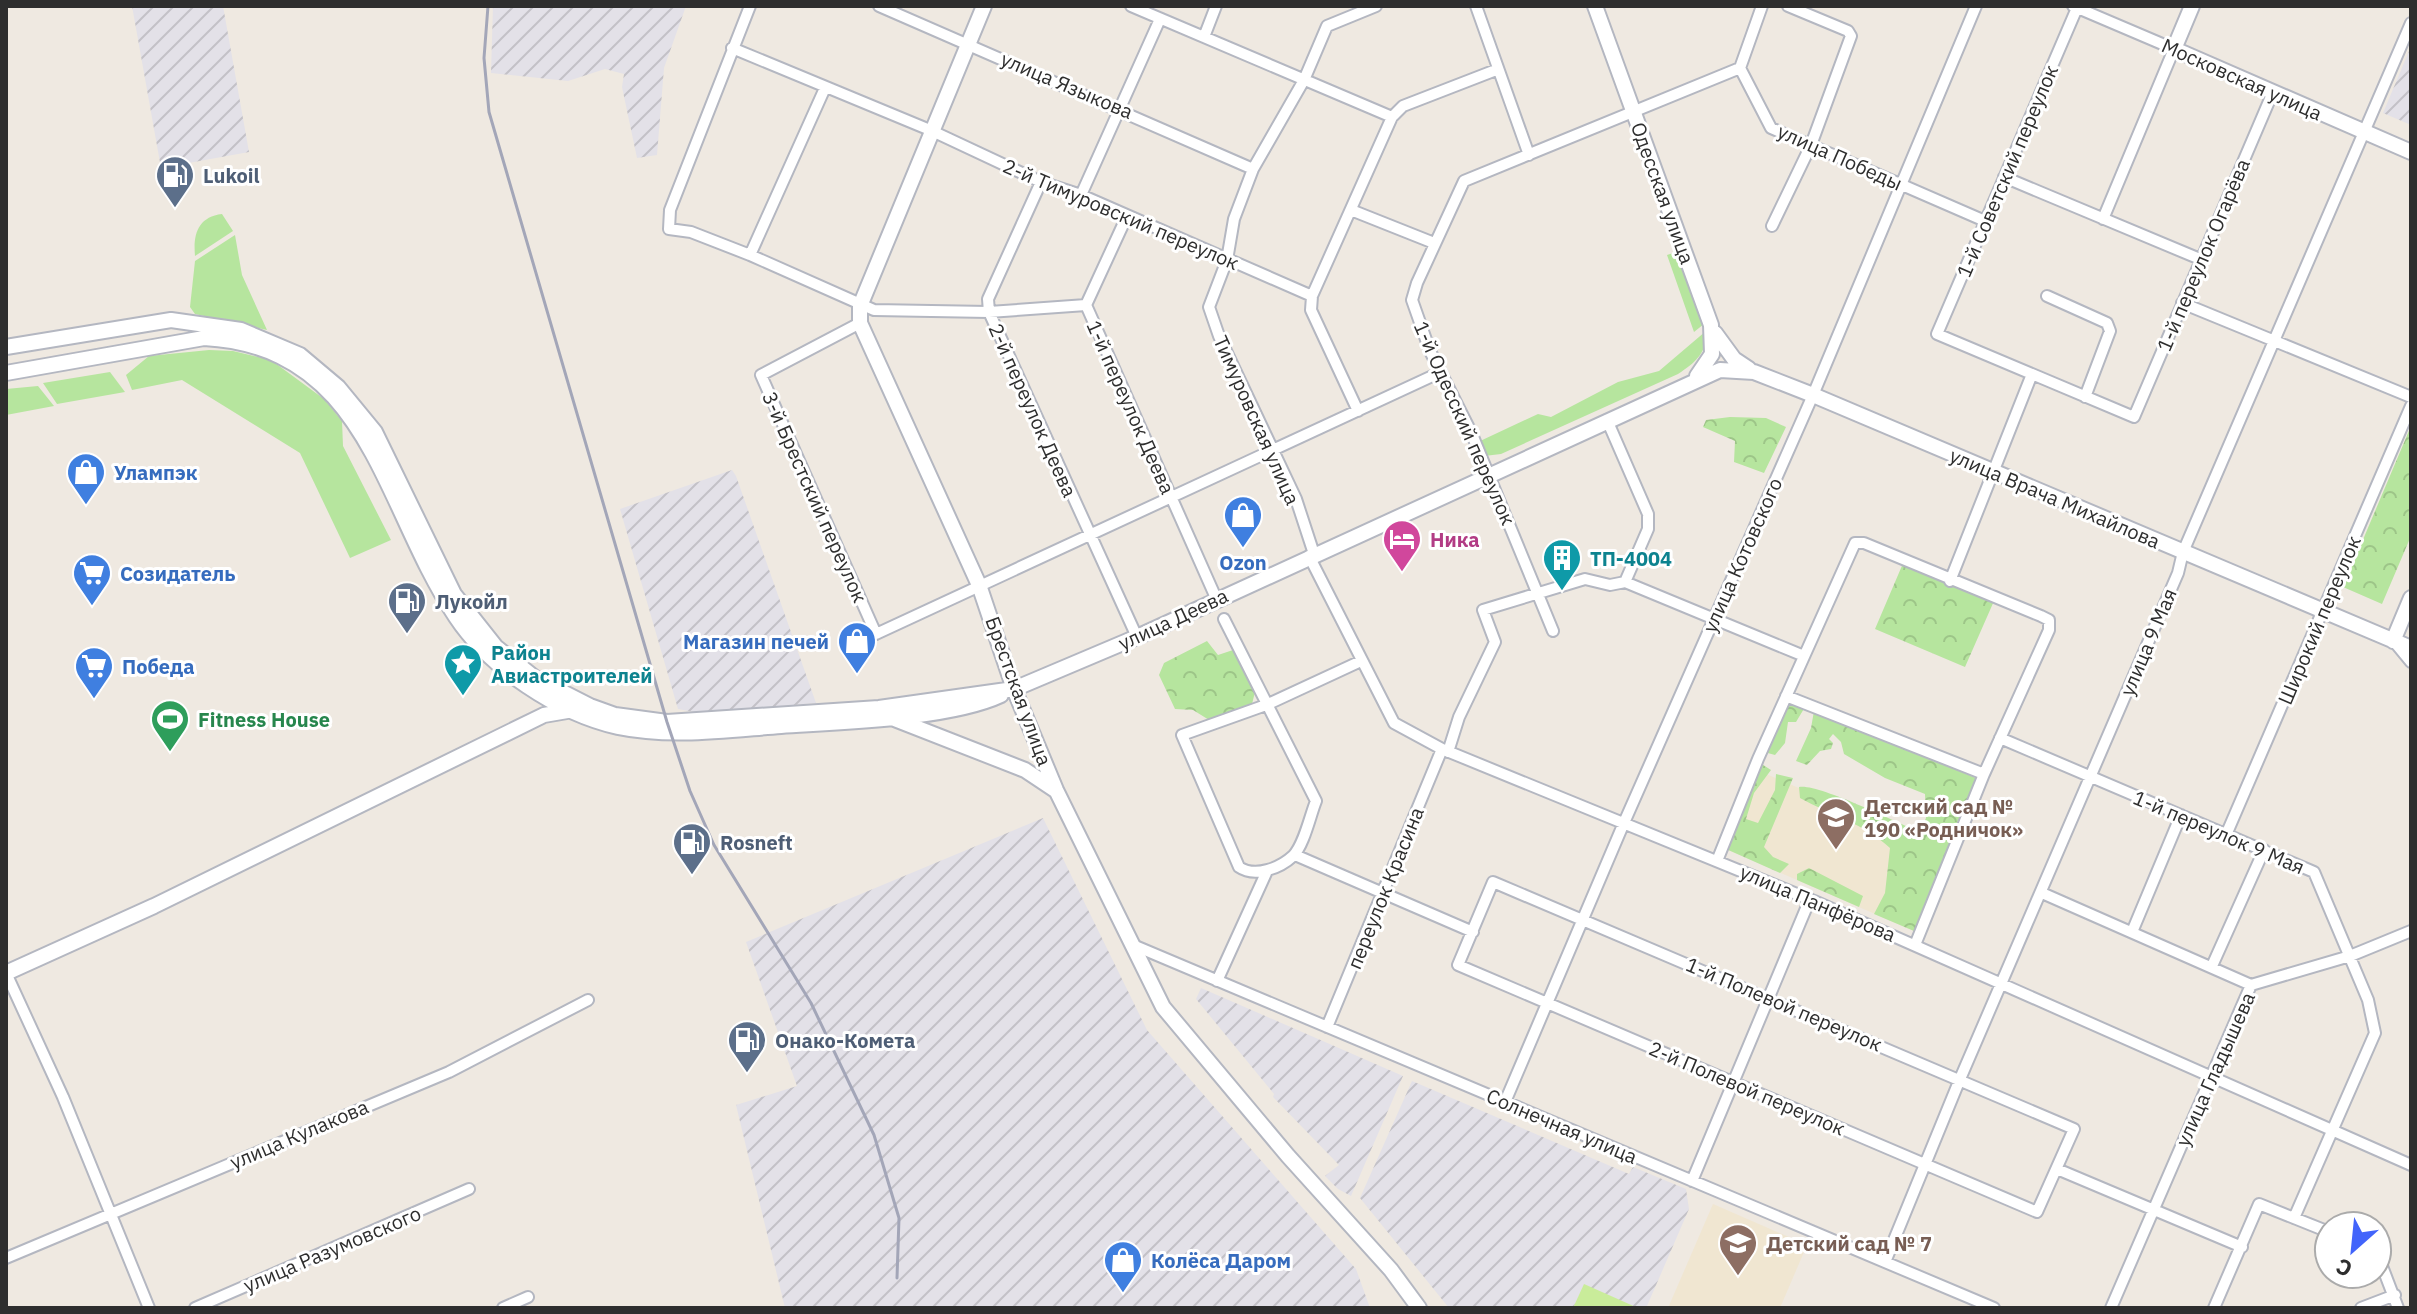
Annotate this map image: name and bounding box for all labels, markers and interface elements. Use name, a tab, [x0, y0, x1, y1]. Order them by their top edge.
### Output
street label: Московская улица	[2158, 32, 2327, 127]
street label: улица Языкова	[997, 45, 1137, 125]
street label: 1-й Советский переулок	[1950, 61, 2064, 281]
street label: улица Победы	[1773, 117, 1907, 197]
street label: Одесская улица	[1625, 118, 1701, 268]
street label: 2-й Тимуровский переулок	[999, 152, 1243, 276]
fuel station icon: Lukoil	[154, 154, 196, 209]
street label: 1-й переулок Огарёва	[2150, 154, 2256, 355]
place label: Lukoil	[203, 162, 259, 189]
street label: 1-й переулок Деева	[1081, 316, 1182, 498]
street label: 1-й Одесский переулок	[1408, 317, 1522, 529]
street label: 2-й переулок Деева	[983, 319, 1084, 501]
street label: Тимуровская улица	[1208, 331, 1307, 509]
street label: 3-й Брестский переулок	[756, 387, 874, 607]
street label: улица Врача Михайлова	[1946, 441, 2165, 555]
shop icon: Улампэк	[65, 451, 107, 506]
place label: Улампэк	[114, 459, 198, 486]
street label: улица Котовского	[1696, 473, 1788, 637]
shop icon: Ozon	[1222, 494, 1264, 549]
hotel icon: Ника	[1381, 518, 1423, 573]
place label: Ника	[1430, 526, 1480, 553]
street label: Широкий переулок	[2271, 531, 2367, 709]
building icon: ТП-4004	[1541, 537, 1583, 592]
place label: ТП-4004	[1590, 545, 1672, 572]
place label: Ozon	[1219, 549, 1267, 576]
supermarket icon: Созидатель	[71, 552, 113, 607]
place label: Созидатель	[120, 560, 235, 587]
fuel station icon: Лукойл	[386, 580, 428, 635]
street label: улица Деева	[1114, 582, 1233, 656]
street label: улица 9 Мая	[2113, 584, 2183, 700]
place label: Лукойл	[435, 588, 508, 615]
street label: Брестская улица	[979, 613, 1059, 770]
shop icon: Магазин печей	[836, 620, 878, 675]
place label: Магазин печей	[683, 628, 829, 655]
place label: Район Авиастроителей	[491, 639, 652, 689]
place icon: Район Авиастроителей	[442, 642, 484, 697]
supermarket icon: Победа	[73, 645, 115, 700]
place label: Победа	[122, 653, 195, 680]
sports icon: Fitness House	[149, 698, 191, 753]
place label: Fitness House	[198, 706, 330, 733]
street label: 1-й переулок 9 Мая	[2129, 784, 2309, 880]
place label: Детский сад № 190 «Родничок»	[1864, 793, 2023, 843]
school or university icon: Детский сад № 190 «Родничок»	[1815, 796, 1857, 851]
street label: переулок Красина	[1340, 803, 1430, 973]
fuel station icon: Rosneft	[671, 821, 713, 876]
place label: Rosneft	[720, 829, 793, 856]
street label: улица Панфёрова	[1736, 858, 1900, 948]
street label: 1-й Полевой переулок	[1682, 950, 1886, 1058]
street label: улица Гладышева	[2169, 987, 2261, 1150]
fuel station icon: Онако-Комета	[726, 1019, 768, 1074]
place label: Онако-Комета	[775, 1027, 915, 1054]
street label: 2-й Полевой переулок	[1645, 1034, 1849, 1142]
street label: Солнечная улица	[1482, 1082, 1642, 1170]
street label: улица Кулакова	[226, 1093, 373, 1175]
street label: улица Разумовского	[239, 1199, 425, 1299]
north arrow	[2313, 1210, 2393, 1290]
school or university icon: Детский сад № 7	[1717, 1222, 1759, 1277]
place label: Детский сад № 7	[1766, 1230, 1932, 1257]
shop icon: Колёса Даром	[1102, 1239, 1144, 1294]
place label: Колёса Даром	[1151, 1247, 1291, 1274]
text: С	[2331, 1252, 2357, 1284]

